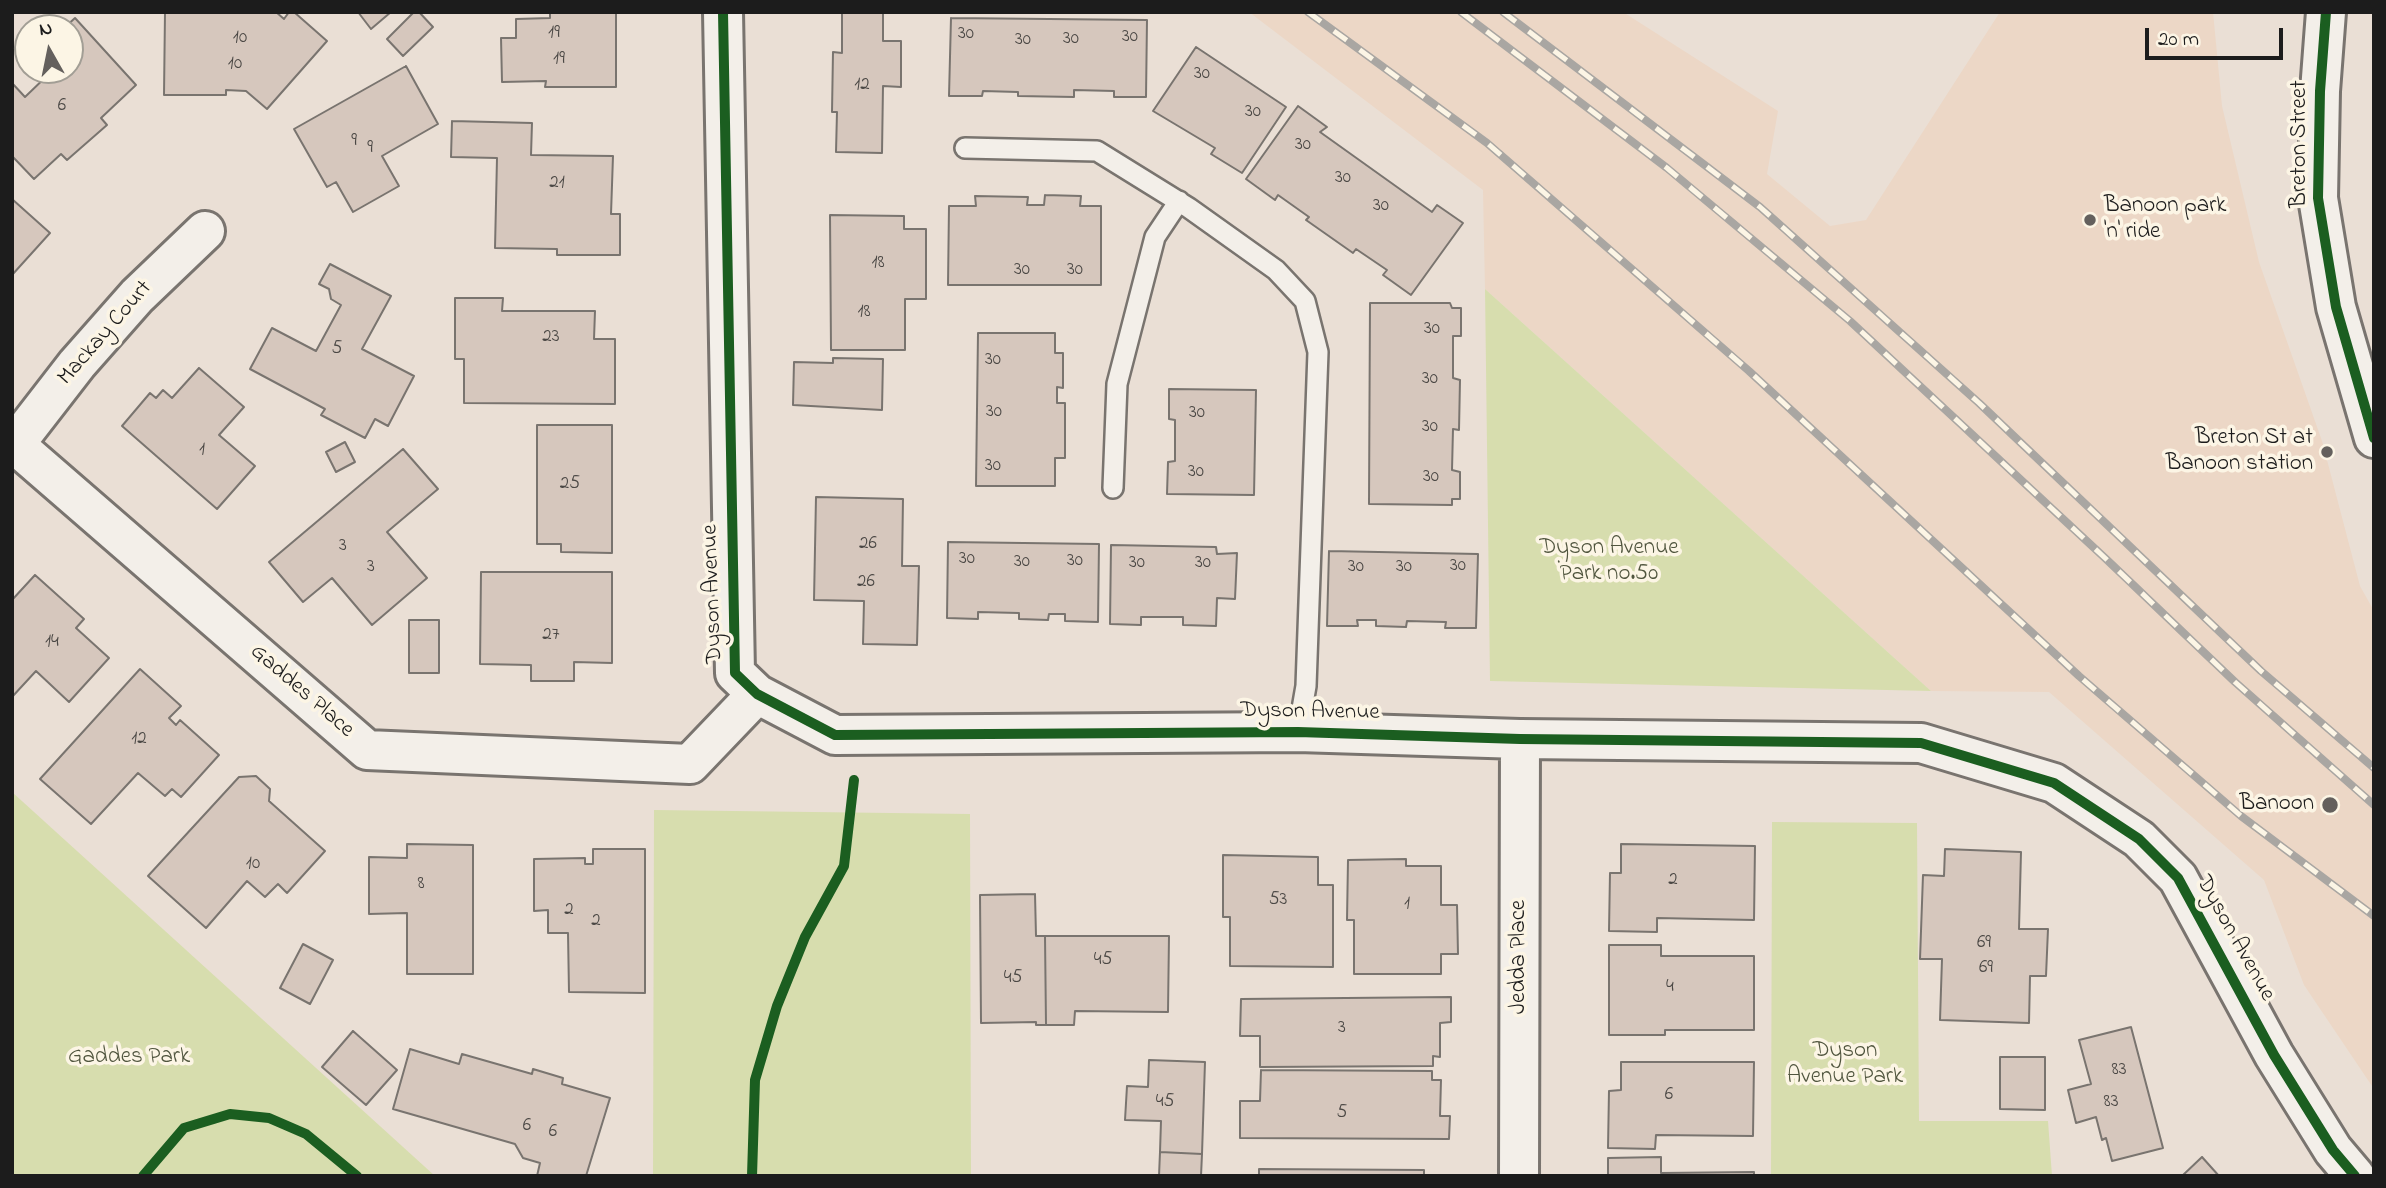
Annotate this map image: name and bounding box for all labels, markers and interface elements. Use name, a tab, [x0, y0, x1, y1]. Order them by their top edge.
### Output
north arrow	[14, 14, 84, 84]
scale bar	[2148, 14, 2286, 58]
text: N	[37, 15, 54, 44]
house number: 19	[548, 23, 560, 45]
house number: 30	[958, 24, 974, 46]
text: 20 m	[2158, 25, 2199, 55]
house number: 30	[1122, 27, 1138, 49]
house number: 10	[233, 28, 247, 50]
house number: 30	[1063, 29, 1079, 51]
house number: 30	[1015, 30, 1031, 52]
house number: 19	[553, 49, 565, 71]
house number: 10	[228, 54, 242, 76]
house number: 30	[1194, 64, 1210, 86]
house number: 12	[854, 75, 870, 97]
street label: Breton Street	[2287, 80, 2315, 208]
house number: 6	[58, 96, 66, 118]
house number: 30	[1245, 102, 1261, 124]
house number: 9	[351, 131, 357, 153]
house number: 30	[1295, 135, 1311, 157]
house number: 9	[367, 138, 373, 160]
house number: 30	[1335, 168, 1351, 190]
house number: 21	[549, 173, 565, 195]
place label: Banoon park 'n' ride	[2104, 193, 2226, 247]
house number: 30	[1373, 196, 1389, 218]
marker: Banoon park 'n' ride	[2082, 212, 2098, 228]
house number: 18	[871, 253, 885, 275]
house number: 30	[1014, 260, 1030, 282]
house number: 30	[1067, 260, 1083, 282]
street label: Mackay Court	[53, 276, 159, 392]
house number: 18	[857, 302, 871, 324]
house number: 30	[1424, 319, 1440, 341]
house number: 23	[542, 327, 560, 349]
house number: 5	[332, 339, 342, 361]
house number: 30	[985, 350, 1001, 372]
house number: 30	[1422, 369, 1438, 391]
house number: 30	[986, 402, 1002, 424]
house number: 30	[1189, 403, 1205, 425]
house number: 30	[1422, 417, 1438, 439]
place label: Breton St at Banoon station	[2166, 425, 2313, 479]
house number: 1	[199, 440, 205, 462]
marker: Breton St at Banoon station	[2319, 444, 2335, 460]
house number: 30	[985, 456, 1001, 478]
house number: 30	[1188, 462, 1204, 484]
house number: 30	[1423, 467, 1439, 489]
house number: 25	[560, 474, 580, 496]
street label: Dyson Avenue	[698, 524, 730, 664]
house number: 26	[859, 534, 877, 556]
park label: Dyson Avenue Park no.50	[1539, 535, 1679, 589]
house number: 3	[339, 536, 347, 558]
house number: 30	[959, 549, 975, 571]
house number: 30	[1067, 551, 1083, 573]
house number: 30	[1014, 552, 1030, 574]
house number: 30	[1129, 553, 1145, 575]
house number: 30	[1195, 553, 1211, 575]
house number: 30	[1450, 556, 1466, 578]
house number: 3	[367, 557, 375, 579]
house number: 30	[1348, 557, 1364, 579]
house number: 30	[1396, 557, 1412, 579]
house number: 26	[857, 572, 875, 594]
house number: 27	[542, 625, 560, 647]
house number: 14	[45, 632, 59, 654]
street label: Gaddes Place	[243, 639, 359, 745]
street label: Dyson Avenue	[1240, 698, 1380, 728]
house number: 12	[131, 729, 147, 751]
place label: Banoon	[2240, 791, 2314, 819]
marker: Banoon	[2320, 795, 2340, 815]
house number: 10	[246, 854, 260, 876]
house number: 2	[1668, 870, 1678, 892]
street label: Dyson Avenue	[2188, 871, 2280, 1007]
house number: 8	[417, 874, 425, 896]
house number: 53	[1269, 890, 1287, 912]
house number: 1	[1404, 894, 1410, 916]
house number: 2	[564, 900, 574, 922]
street label: Jedda Place	[1506, 900, 1534, 1014]
house number: 2	[591, 911, 601, 933]
house number: 69	[1977, 933, 1991, 955]
house number: 45	[1094, 950, 1112, 972]
house number: 69	[1979, 958, 1993, 980]
house number: 45	[1004, 968, 1022, 990]
house number: 4	[1666, 977, 1674, 999]
house number: 3	[1338, 1018, 1346, 1040]
park label: Dyson Avenue Park	[1787, 1038, 1903, 1092]
park label: Gaddes Park	[68, 1044, 190, 1072]
house number: 83	[2112, 1060, 2126, 1082]
house number: 6	[1665, 1085, 1673, 1107]
house number: 45	[1156, 1092, 1174, 1114]
house number: 83	[2104, 1092, 2118, 1114]
house number: 5	[1337, 1103, 1347, 1125]
house number: 6	[523, 1116, 531, 1138]
house number: 6	[549, 1122, 557, 1144]

